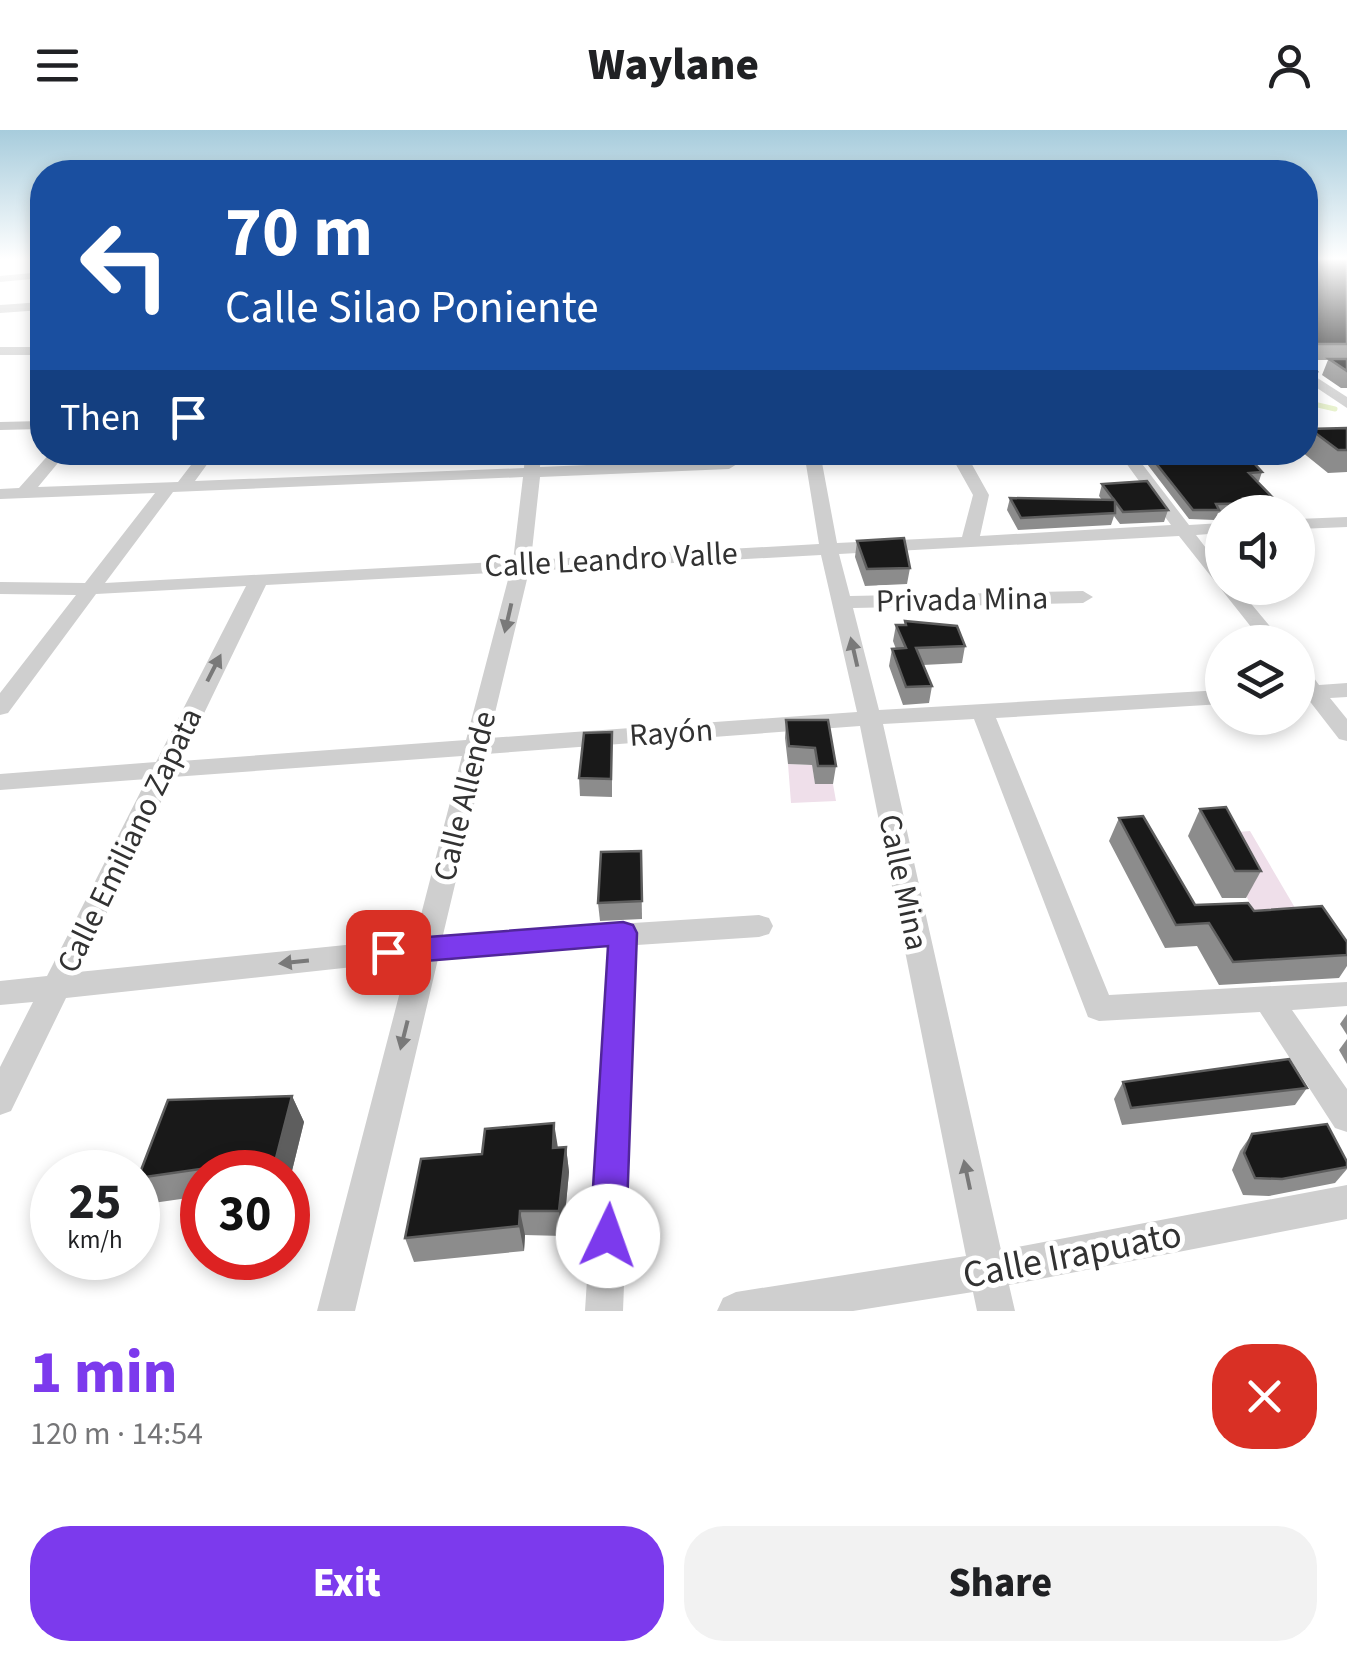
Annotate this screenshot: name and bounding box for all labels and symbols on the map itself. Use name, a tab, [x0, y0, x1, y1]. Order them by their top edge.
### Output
street label: Calle Leandro Valle	[483, 530, 739, 590]
street label: Privada Mina	[875, 575, 1049, 625]
one-way arrow	[500, 603, 515, 634]
one-way arrow	[846, 637, 861, 668]
one-way arrow	[205, 653, 222, 682]
street label: Calle Emiliano Zapata	[46, 700, 214, 981]
street label: Calle Allende	[422, 706, 508, 886]
street label: Rayón	[628, 707, 715, 759]
street label: Calle Mina	[866, 810, 940, 954]
pin	[346, 910, 431, 995]
one-way arrow	[277, 954, 309, 970]
one-way arrow	[396, 1020, 411, 1051]
speed limit sign: 30	[180, 1150, 310, 1280]
one-way arrow	[959, 1160, 974, 1191]
position arrow	[556, 1184, 660, 1288]
street label: Calle Irapuato	[958, 1207, 1186, 1303]

